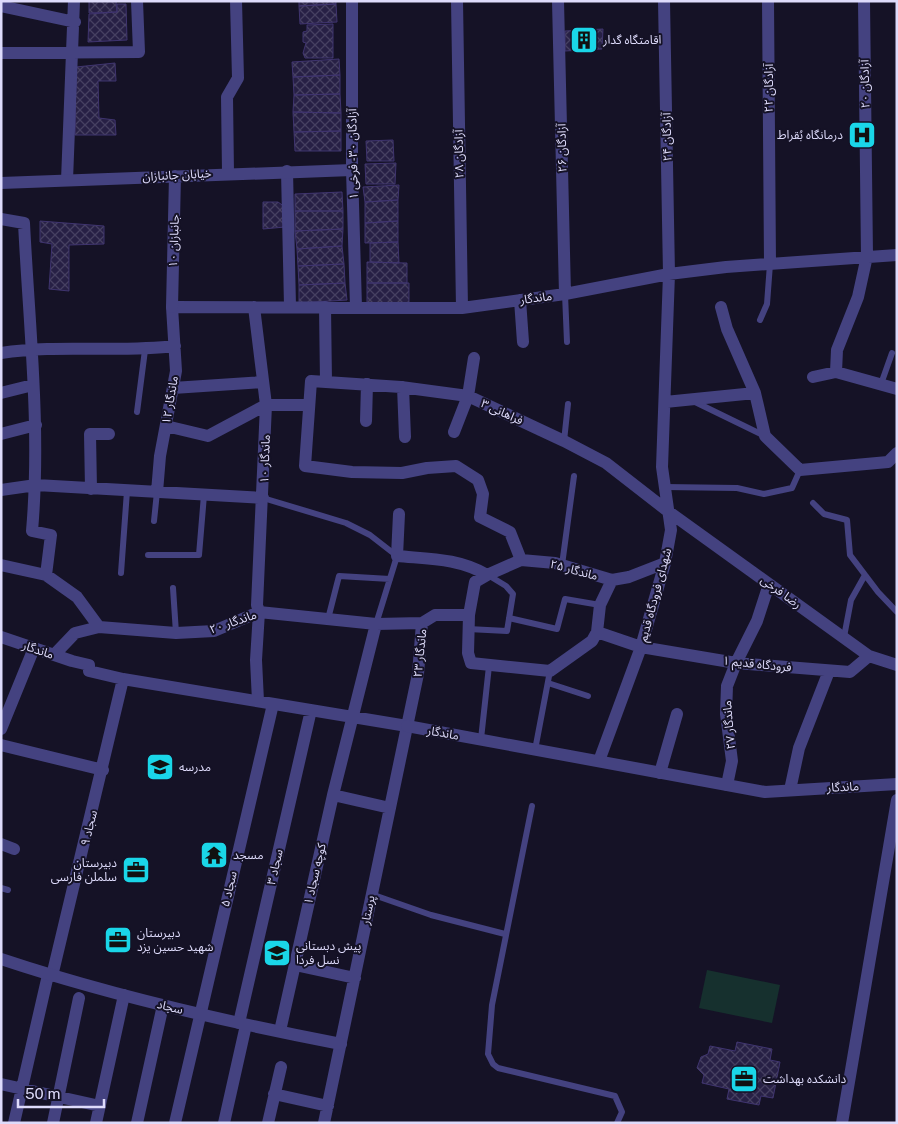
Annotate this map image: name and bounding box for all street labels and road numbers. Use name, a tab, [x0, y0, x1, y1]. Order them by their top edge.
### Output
street label: آزادگان ۲۰	[858, 59, 872, 109]
street label: آزادگان ۲۲	[762, 63, 776, 112]
street label: آزادگان ۳۰ - فرخی ۱	[345, 108, 361, 200]
street label: آزادگان ۲۴	[660, 112, 674, 162]
street label: آزادگان ۲۶	[555, 123, 569, 173]
street label: آزادگان ۲۸	[452, 129, 466, 179]
street label: خیابان جانبازان	[142, 166, 212, 184]
street label: جانبازان ۱۰	[166, 214, 182, 268]
street label: ماندگار	[518, 289, 553, 307]
street label: ماندگار ۱۲	[159, 375, 181, 425]
street label: فراهانی ۳	[479, 396, 525, 428]
street label: ماندگار ۱۰	[257, 434, 273, 484]
street label: شهدای فرودگاه قدیم	[636, 547, 676, 644]
street label: ماندگار ۲۵	[549, 557, 599, 583]
street label: رضا فرخی	[758, 573, 804, 611]
street label: ماندگار ۲۰	[208, 607, 258, 637]
street label: ماندگار ۲۳	[410, 628, 430, 678]
street label: ماندگار	[20, 638, 56, 662]
street label: فرودگاه قدیم ۱	[722, 653, 792, 677]
street label: ماندگار ۲۷	[720, 700, 738, 750]
street label: ماندگار	[425, 723, 460, 743]
street label: ماندگار	[826, 779, 859, 795]
street label: سجاد ۹	[78, 809, 100, 847]
street label: کوچه سجاد ۱	[301, 841, 330, 906]
street label: سجاد ۳	[264, 848, 286, 886]
street label: سجاد ۵	[218, 870, 240, 908]
street label: پرستار	[358, 894, 379, 927]
street label: سجاد	[156, 997, 184, 1017]

